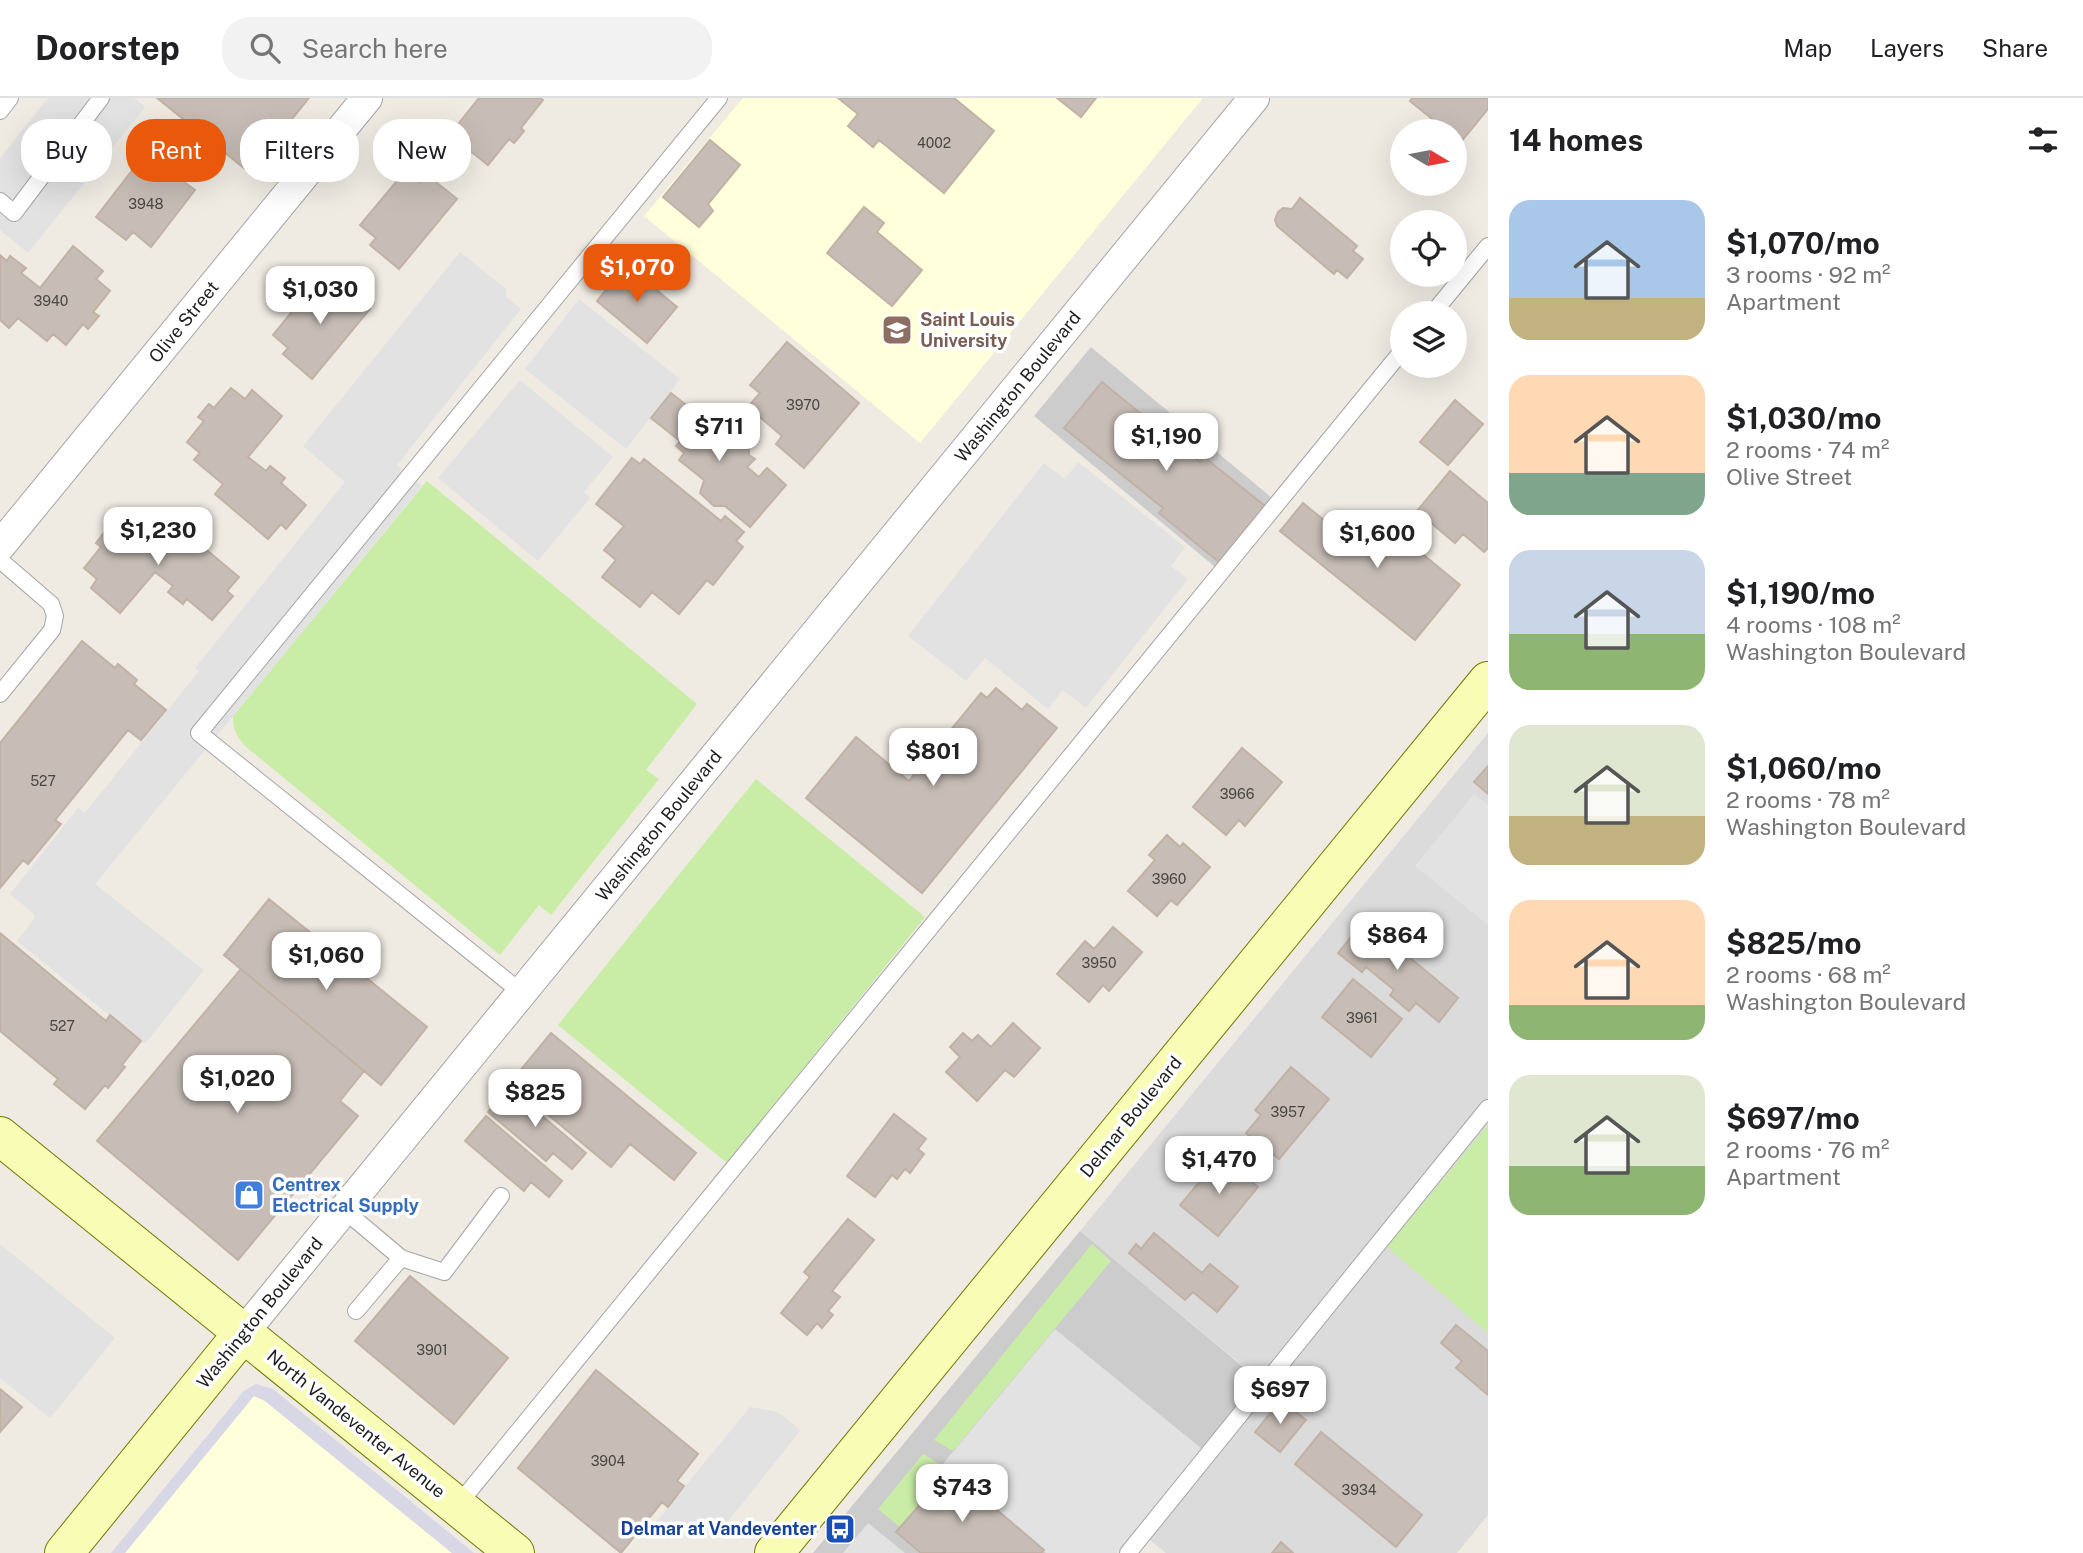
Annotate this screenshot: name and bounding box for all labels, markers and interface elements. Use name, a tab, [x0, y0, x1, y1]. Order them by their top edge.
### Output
search box	[222, 17, 712, 80]
text: Doorstep	[35, 29, 180, 67]
icon: search	[246, 29, 284, 67]
text: Search here	[302, 33, 448, 64]
text: Map	[1783, 34, 1832, 62]
text: Layers	[1870, 34, 1944, 62]
text: Share	[1982, 34, 2048, 62]
chip: Buy	[21, 119, 112, 182]
chip: Rent	[126, 119, 226, 182]
chip: Filters	[240, 119, 359, 182]
chip: New	[373, 119, 471, 182]
north arrow	[1390, 119, 1466, 196]
map controls	[1390, 119, 1467, 378]
icon: filters	[2024, 121, 2062, 159]
text: 14 homes	[1509, 122, 1643, 158]
house number: 4002	[917, 135, 951, 151]
house number: 3948	[128, 196, 164, 212]
button: locate	[1390, 210, 1467, 287]
text: $1,070/mo	[1726, 225, 1880, 261]
icon: home	[1565, 228, 1649, 312]
pin: $1,070	[580, 244, 694, 304]
text: $1,070	[599, 253, 675, 280]
text: 3 rooms · 92 m²	[1726, 261, 1891, 288]
pin: $1,030	[263, 266, 377, 326]
text: $1,030	[282, 275, 358, 302]
street label: Olive Street	[144, 277, 223, 367]
text: Apartment	[1726, 288, 1841, 315]
house number: 3940	[34, 293, 68, 309]
button: layers	[1390, 301, 1467, 378]
street label: Washington Boulevard	[950, 307, 1085, 466]
place label: Saint Louis University	[920, 309, 1015, 351]
school or university icon: Saint Louis University	[880, 313, 914, 347]
house number: 3970	[786, 397, 820, 413]
text: $1,030/mo	[1726, 400, 1882, 436]
icon: home	[1565, 403, 1649, 487]
pin: $711	[678, 404, 760, 463]
text: $711	[694, 412, 744, 439]
pin: $1,190	[1109, 414, 1223, 473]
text: $1,190	[1130, 422, 1202, 449]
text: 2 rooms · 74 m²	[1726, 436, 1889, 463]
text: Olive Street	[1726, 463, 1852, 490]
pin: $1,230	[101, 508, 215, 567]
pin: $1,600	[1320, 510, 1434, 570]
text: $1,230	[120, 516, 196, 543]
text: $1,600	[1339, 519, 1415, 546]
text: $1,190/mo	[1726, 575, 1875, 611]
icon: home	[1565, 578, 1649, 662]
text: 4 rooms · 108 m²	[1726, 611, 1901, 638]
text: Washington Boulevard	[1726, 638, 1966, 665]
pin: $801	[892, 728, 974, 788]
text: $801	[905, 737, 961, 764]
street label: Washington Boulevard	[591, 746, 726, 905]
text: $1,060/mo	[1726, 750, 1881, 786]
icon: home	[1565, 753, 1649, 837]
house number: 527	[30, 773, 56, 789]
house number: 3966	[1220, 786, 1255, 802]
text: 2 rooms · 78 m²	[1726, 786, 1890, 813]
text: Washington Boulevard	[1726, 813, 1966, 840]
house number: 3960	[1152, 871, 1186, 887]
pin: $864	[1356, 912, 1438, 972]
text: $864	[1366, 921, 1428, 948]
text: $825/mo	[1726, 925, 1861, 961]
icon: home	[1565, 928, 1649, 1012]
pin: $1,060	[269, 932, 383, 992]
text: $1,060	[288, 941, 364, 968]
house number: 3950	[1081, 955, 1117, 971]
text: 2 rooms · 68 m²	[1726, 961, 1891, 988]
text: Washington Boulevard	[1726, 988, 1966, 1015]
house number: 3961	[1346, 1010, 1378, 1026]
house number: 527	[49, 1018, 75, 1034]
street label: Delmar Boulevard	[1075, 1052, 1186, 1181]
pin: $1,020	[180, 1056, 294, 1115]
text: $1,020	[199, 1064, 275, 1091]
pin: $825	[494, 1070, 576, 1129]
text: $825	[504, 1078, 566, 1105]
text: $697/mo	[1726, 1100, 1860, 1136]
icon: home	[1565, 1103, 1649, 1187]
house number: 3957	[1271, 1104, 1305, 1120]
pin: $1,470	[1162, 1136, 1276, 1196]
text: 2 rooms · 76 m²	[1726, 1136, 1889, 1163]
text: $1,470	[1181, 1145, 1257, 1172]
text: Apartment	[1726, 1163, 1841, 1190]
place label: Centrex Electrical Supply	[272, 1174, 419, 1216]
shop icon: Centrex Electrical Supply	[232, 1178, 266, 1212]
street label: Washington Boulevard	[192, 1233, 327, 1392]
house number: 3901	[416, 1342, 448, 1358]
street label: North Vandeventer Avenue	[263, 1345, 450, 1502]
pin: $697	[1239, 1366, 1321, 1426]
text: $697	[1250, 1375, 1310, 1402]
house number: 3904	[591, 1453, 626, 1469]
pin: $743	[921, 1464, 1003, 1524]
text: $743	[932, 1473, 992, 1500]
house number: 3934	[1342, 1482, 1377, 1498]
bus stop icon: Delmar at Vandeventer	[823, 1512, 857, 1546]
place label: Delmar at Vandeventer	[621, 1518, 818, 1539]

